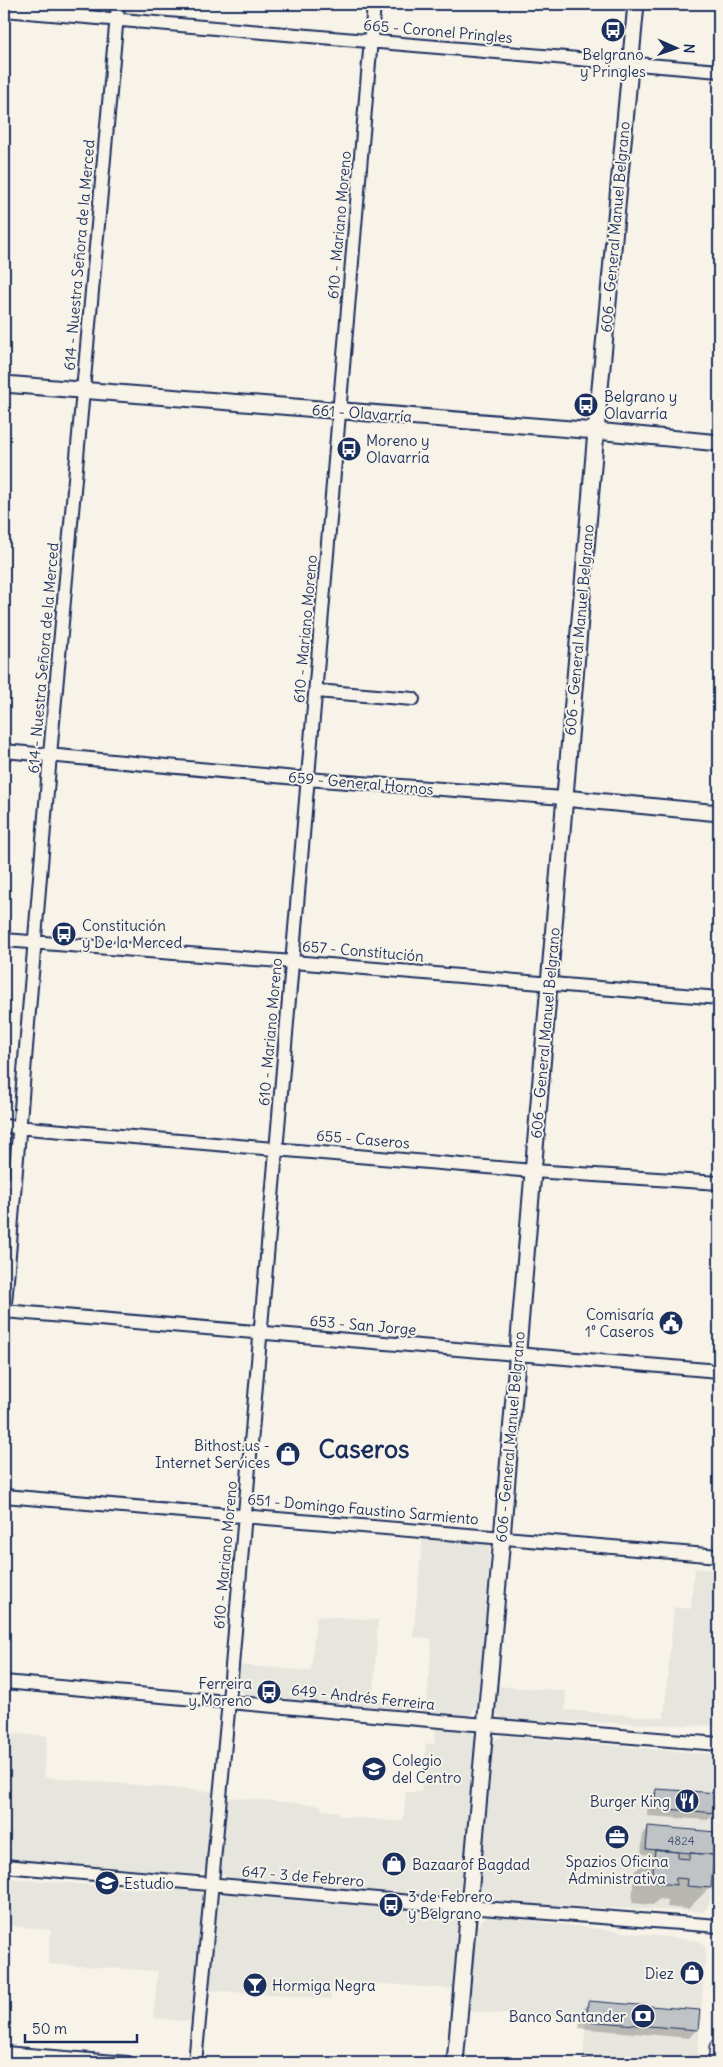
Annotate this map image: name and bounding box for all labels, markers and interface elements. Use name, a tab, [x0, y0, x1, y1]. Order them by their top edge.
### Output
street label: 665 - Coronel Pringles	[363, 15, 514, 47]
bus stop icon: Belgrano y Pringles	[600, 17, 626, 43]
north arrow	[650, 22, 700, 72]
text: N	[680, 43, 698, 54]
place label: Belgrano y Pringles	[580, 45, 646, 81]
street label: 606 - General Manuel Belgrano	[596, 121, 634, 333]
street label: 614 - Nuestra Señora de la Merced	[59, 139, 99, 371]
street label: 610 - Mariano Moreno	[323, 150, 355, 300]
place label: Belgrano y Olavarría	[604, 387, 677, 423]
bus stop icon: Belgrano y Olavarría	[573, 392, 599, 418]
street label: 661 - Olavarría	[311, 400, 413, 426]
place label: Moreno y Olavarría	[366, 431, 430, 467]
bus stop icon: Moreno y Olavarría	[336, 436, 362, 462]
street label: 606 - General Manuel Belgrano	[560, 524, 598, 736]
street label: 614 - Nuestra Señora de la Merced	[23, 542, 63, 774]
street label: 610 - Mariano Moreno	[289, 554, 321, 704]
street label: 659 - General Hornos	[288, 767, 435, 799]
place label: Constitución y De la Merced	[82, 916, 182, 952]
bus stop icon: Constitución y De la Merced	[51, 921, 77, 947]
street label: 606 - General Manuel Belgrano	[526, 927, 564, 1139]
street label: 657 - Constitución	[301, 936, 425, 966]
street label: 610 - Mariano Moreno	[254, 957, 286, 1107]
street label: 655 - Caseros	[315, 1125, 411, 1153]
place label: Comisaría 1° Caseros	[585, 1305, 654, 1341]
public building icon: Comisaría 1° Caseros	[658, 1310, 684, 1336]
street label: 653 - San Jorge	[309, 1311, 417, 1339]
street label: 606 - General Manuel Belgrano	[491, 1331, 529, 1543]
district label: Caseros	[319, 1433, 409, 1465]
place label: Bithost.us - Internet Services	[155, 1436, 270, 1472]
shop icon: Bithost.us - Internet Services	[275, 1441, 301, 1467]
street label: 610 - Mariano Moreno	[209, 1480, 241, 1630]
street label: 651 - Domingo Faustino Sarmiento	[247, 1489, 479, 1529]
place label: Ferreira y Moreno	[189, 1674, 252, 1710]
bus stop icon: Ferreira y Moreno	[256, 1679, 282, 1705]
street label: 649 - Andrés Ferreira	[290, 1680, 436, 1714]
place label: Colegio del Centro	[392, 1751, 461, 1787]
school or university icon: Colegio del Centro	[361, 1756, 387, 1782]
restaurant icon: Burger King	[674, 1788, 700, 1814]
place label: Burger King	[590, 1792, 670, 1811]
office icon: Spazios Oficina Administrativa	[604, 1824, 630, 1850]
house number: 4824	[667, 1833, 695, 1848]
shop icon: Bazaarof Bagdad	[381, 1851, 407, 1877]
place label: Spazios Oficina Administrativa	[566, 1852, 669, 1888]
place label: Bazaarof Bagdad	[412, 1855, 530, 1874]
street label: 647 - 3 de Febrero	[241, 1861, 365, 1891]
school or university icon: Estudio	[94, 1870, 120, 1896]
place label: Estudio	[124, 1874, 174, 1893]
place label: 3 de Febrero y Belgrano	[408, 1887, 493, 1923]
bus stop icon: 3 de Febrero y Belgrano	[378, 1892, 404, 1918]
shop icon: Diez	[679, 1960, 705, 1986]
place label: Diez	[645, 1964, 674, 1983]
bar icon: Hormiga Negra	[242, 1972, 268, 1998]
place label: Hormiga Negra	[272, 1976, 376, 1995]
bank icon: Banco Santander	[630, 2003, 656, 2029]
place label: Banco Santander	[509, 2007, 626, 2026]
scale bar	[25, 2012, 138, 2044]
text: 50 m	[32, 2019, 67, 2038]

